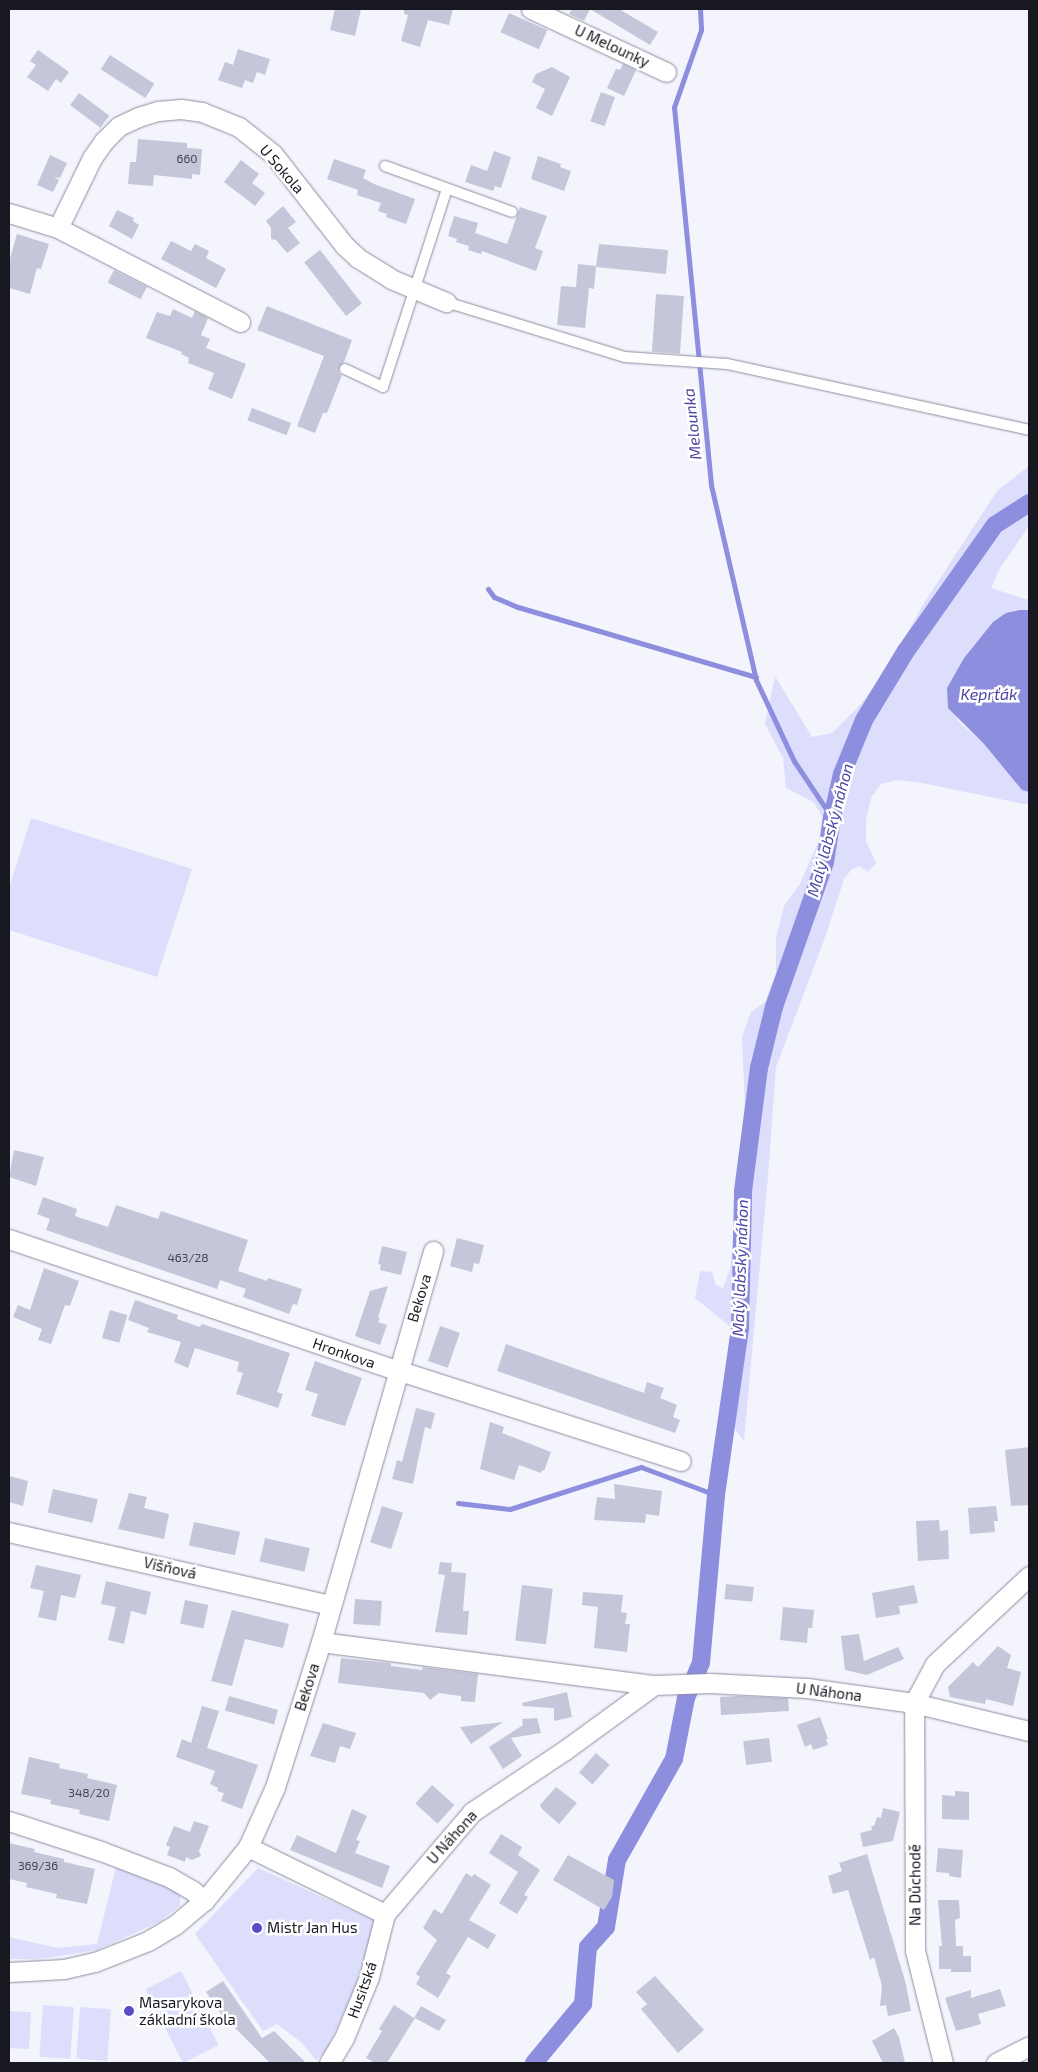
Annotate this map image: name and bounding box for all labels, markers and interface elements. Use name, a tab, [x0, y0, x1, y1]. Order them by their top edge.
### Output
street label: U Melounky	[572, 21, 652, 71]
street label: U Sokola	[256, 141, 308, 197]
house number: 660	[177, 152, 197, 166]
water label: Melounka	[679, 387, 705, 461]
water label: Keprťák	[961, 684, 1017, 704]
water label: Malý labský náhon	[803, 761, 857, 899]
water label: Malý labský náhon	[728, 1199, 752, 1337]
house number: 463/28	[167, 1251, 209, 1265]
street label: Bekova	[403, 1272, 435, 1324]
street label: Hronkova	[310, 1334, 378, 1372]
street label: Višňová	[142, 1553, 198, 1583]
street label: Bekova	[291, 1661, 323, 1713]
street label: U Náhona	[795, 1679, 863, 1705]
house number: 348/20	[68, 1786, 110, 1800]
street label: U Náhona	[423, 1806, 481, 1868]
street label: Na Důchodě	[906, 1844, 924, 1926]
house number: 369/36	[18, 1859, 58, 1873]
place label: Mistr Jan Hus	[267, 1919, 358, 1937]
marker: Mistr Jan Hus	[251, 1922, 263, 1934]
street label: Husitská	[343, 1959, 381, 2021]
place label: Masarykova základní škola	[139, 1993, 236, 2028]
marker: Masarykova základní škola	[123, 2005, 135, 2017]

